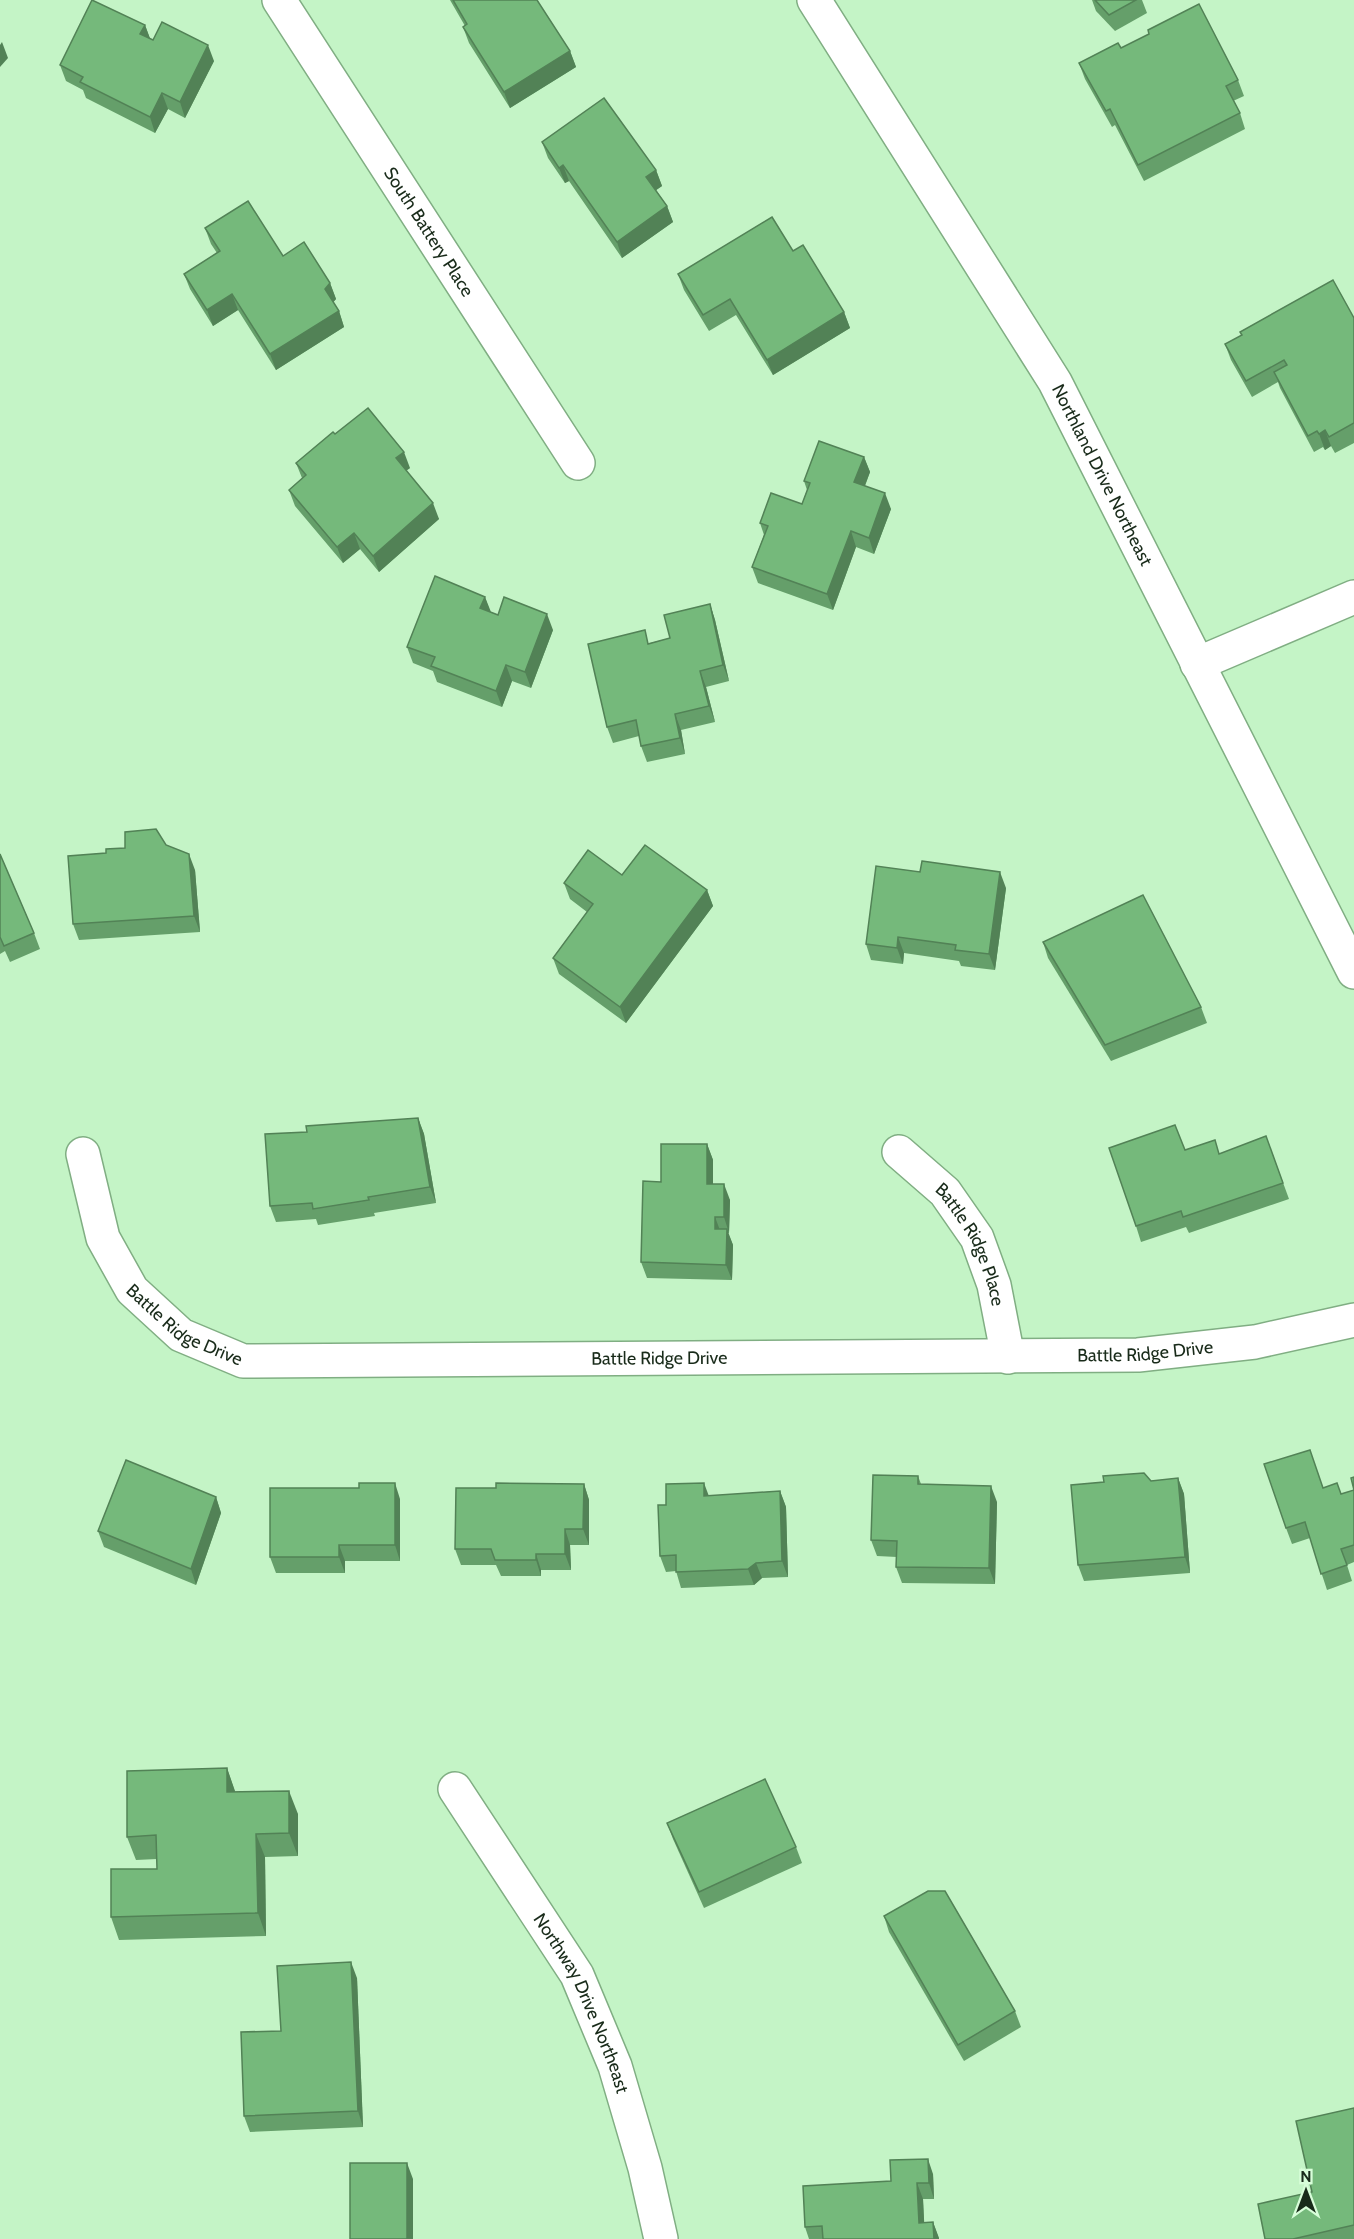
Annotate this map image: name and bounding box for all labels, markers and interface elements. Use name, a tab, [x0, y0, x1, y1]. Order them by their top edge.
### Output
street label: South Battery Place	[379, 163, 479, 301]
street label: Northland Drive Northeast	[1047, 381, 1157, 570]
street label: Battle Ridge Place	[931, 1178, 1009, 1308]
street label: Battle Ridge Drive	[122, 1279, 246, 1371]
street label: Battle Ridge Drive	[1077, 1336, 1214, 1366]
street label: Battle Ridge Drive	[591, 1347, 727, 1370]
street label: Northway Drive Northeast	[529, 1909, 633, 2096]
north arrow	[1276, 2161, 1336, 2221]
text: N	[1300, 2167, 1312, 2186]

